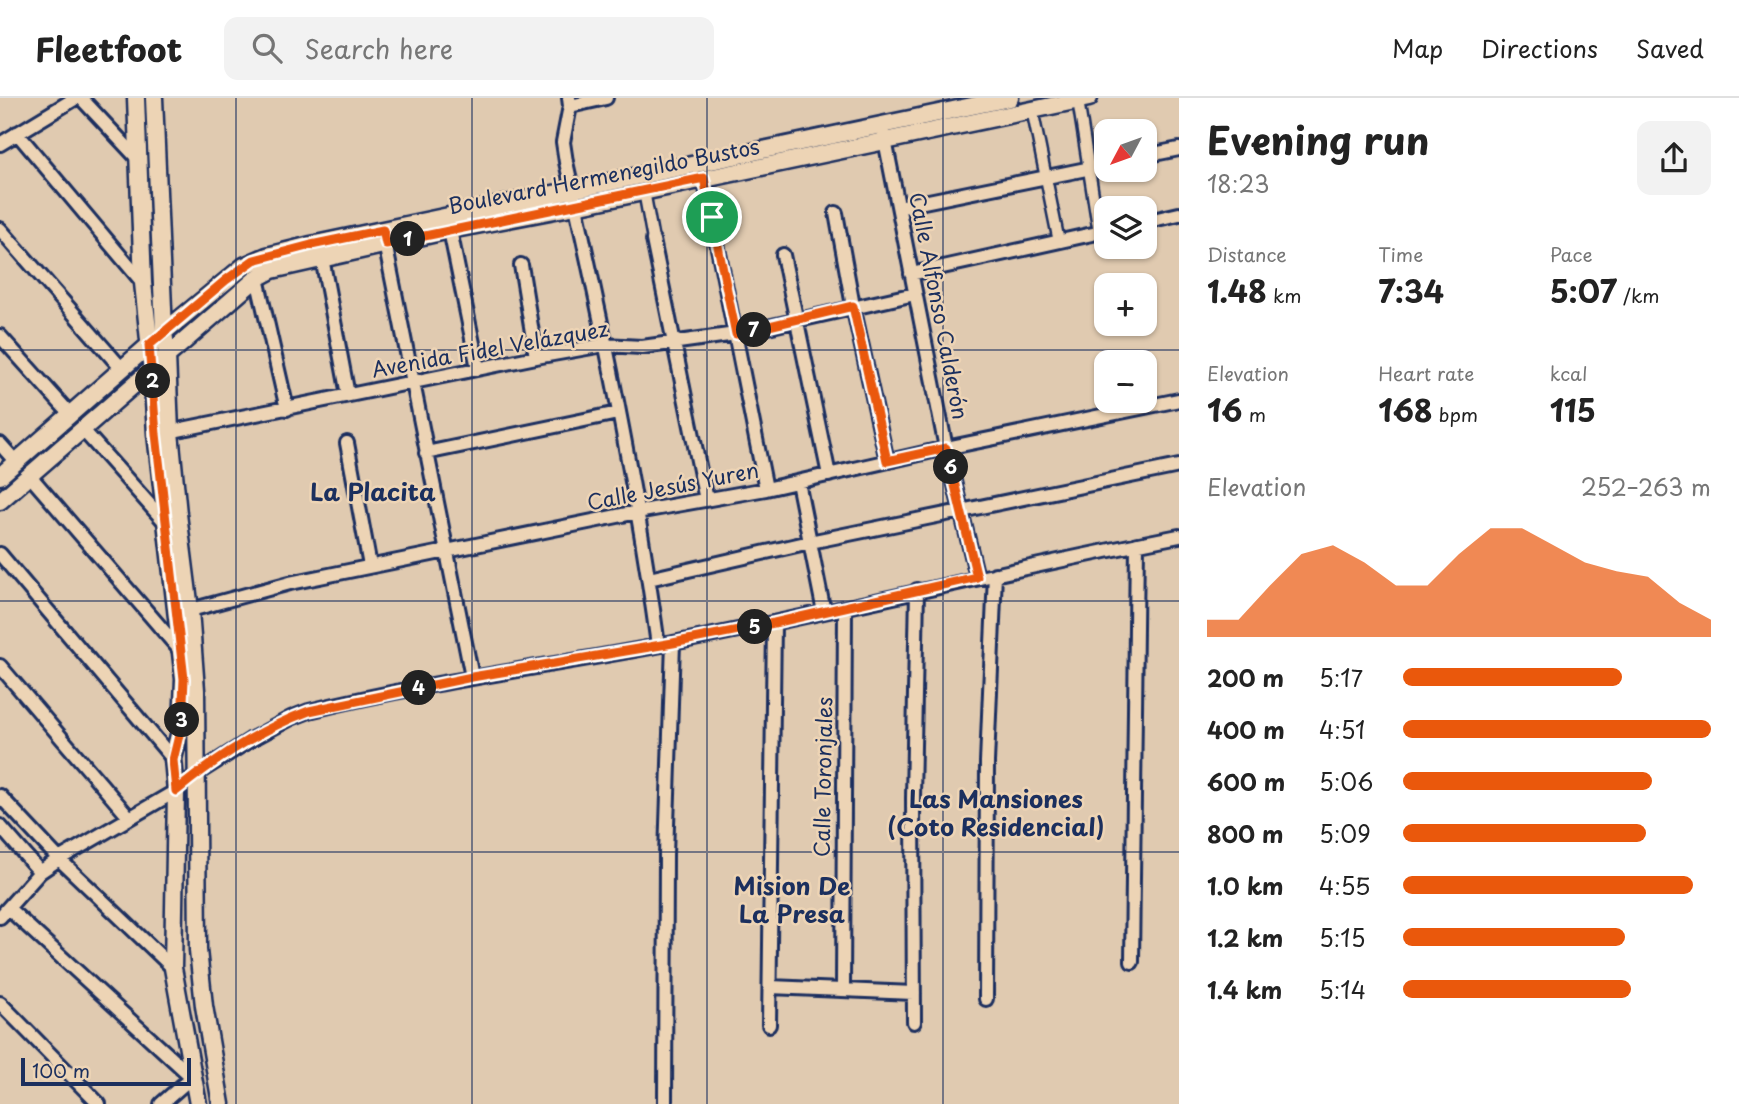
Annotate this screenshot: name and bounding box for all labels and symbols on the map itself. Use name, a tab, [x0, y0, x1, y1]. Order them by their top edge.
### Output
north arrow	[1094, 119, 1157, 182]
street label: Boulevard Hermenegildo Bustos	[445, 129, 762, 221]
pin	[682, 187, 742, 247]
street label: Calle Alfonso Calderón	[902, 189, 978, 422]
pin: 1	[390, 222, 426, 256]
street label: Avenida Fidel Velázquez	[369, 311, 610, 385]
pin: 7	[736, 313, 772, 348]
pin: 2	[136, 364, 170, 398]
pin: 6	[934, 450, 968, 484]
street label: Calle Jesús Yuren	[584, 453, 761, 517]
district label: La Placita	[310, 473, 436, 509]
pin: 5	[738, 610, 772, 644]
pin: 4	[402, 670, 436, 706]
street label: Calle Toronjales	[805, 696, 839, 857]
pin: 3	[164, 702, 200, 738]
district label: Las Mansiones (Coto Residencial)	[887, 780, 1105, 844]
district label: Mision De La Presa	[734, 867, 850, 931]
scale bar	[21, 1055, 191, 1087]

